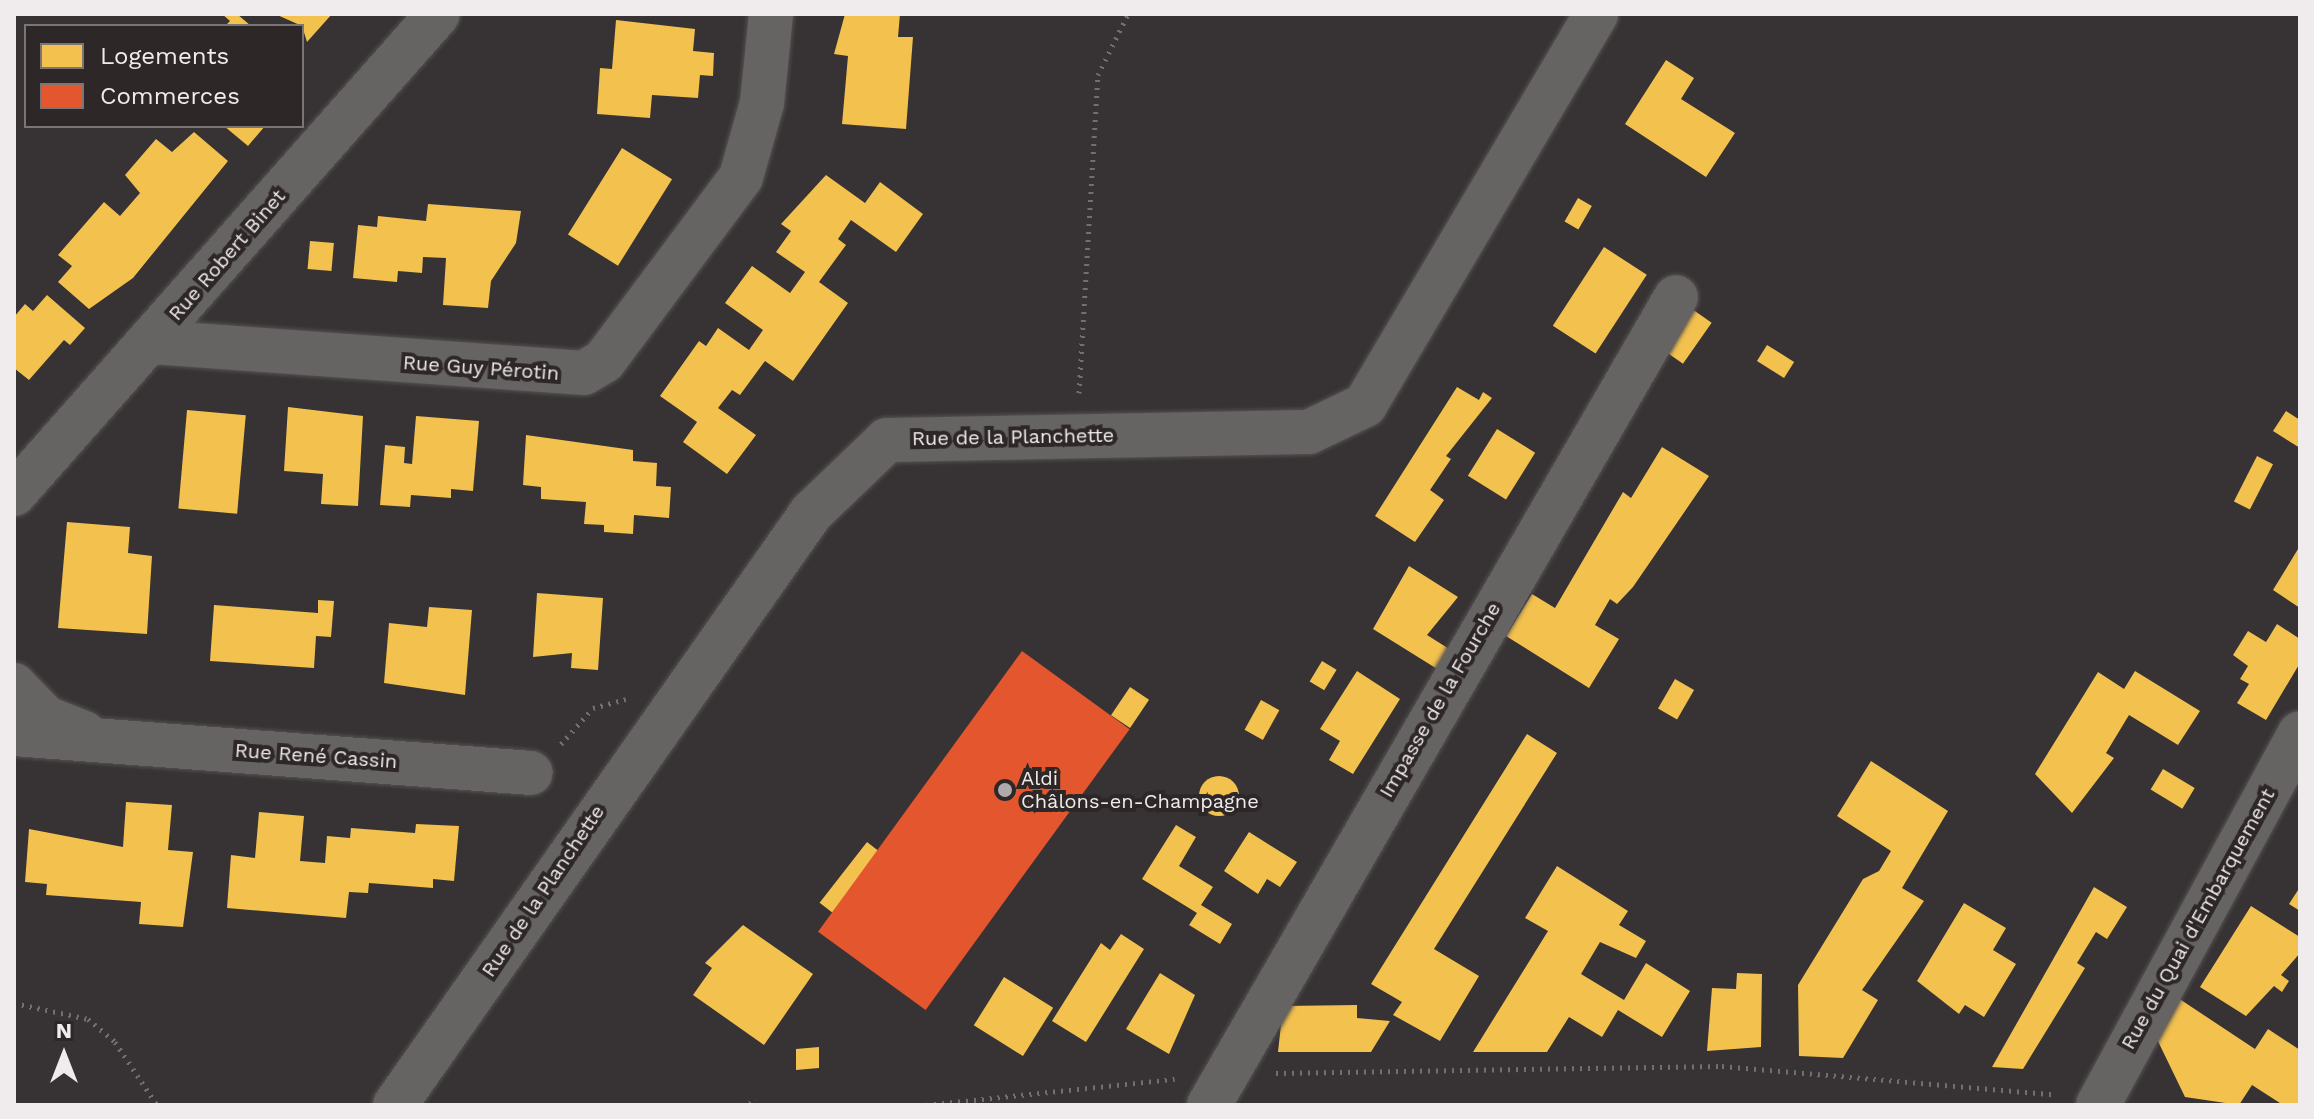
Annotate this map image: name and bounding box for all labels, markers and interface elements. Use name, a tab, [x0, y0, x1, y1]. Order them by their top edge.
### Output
legend	[24, 24, 304, 128]
text: Logements	[100, 42, 229, 70]
text: Commerces	[100, 82, 240, 110]
street label: Rue Robert Binet	[164, 185, 290, 325]
street label: Rue Guy Pérotin	[402, 351, 560, 385]
street label: Rue de la Planchette	[911, 423, 1115, 451]
street label: Impasse de la Fourche	[1374, 598, 1506, 802]
street label: Rue René Cassin	[234, 738, 398, 774]
place label: Aldi Châlons-en-Champagne	[1021, 766, 1259, 813]
marker: Aldi Châlons-en-Champagne	[996, 781, 1014, 799]
street label: Rue du Quai d'Embarquement	[2116, 784, 2280, 1054]
street label: Rue de la Planchette	[476, 800, 610, 982]
north arrow	[24, 1015, 104, 1095]
text: N	[56, 1018, 72, 1043]

